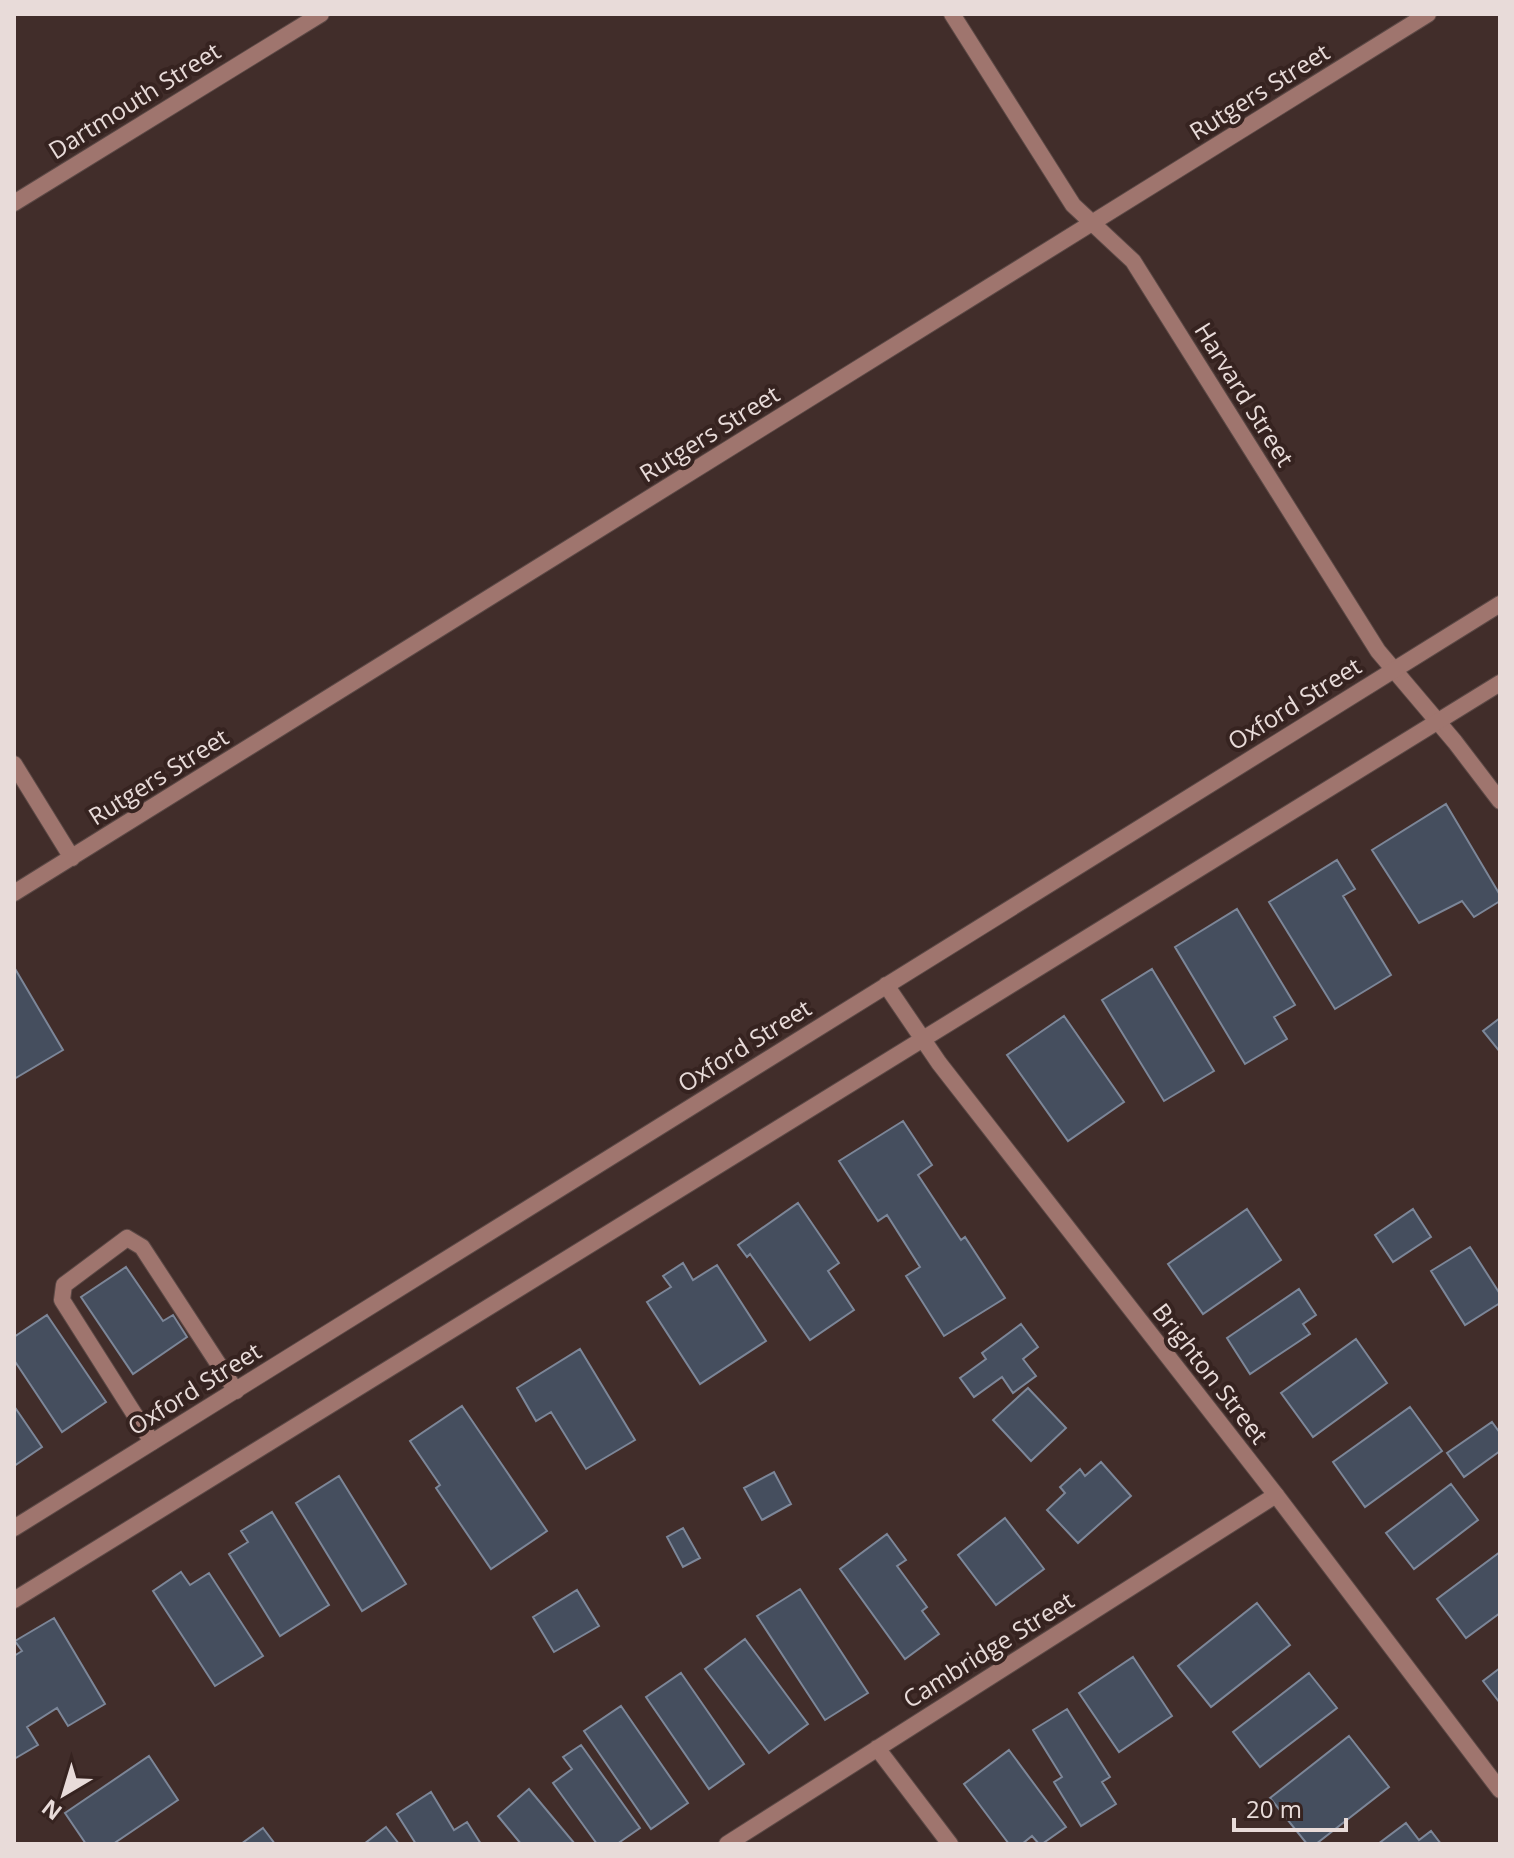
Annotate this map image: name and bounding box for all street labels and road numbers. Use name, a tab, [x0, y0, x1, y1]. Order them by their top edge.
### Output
street label: Dartmouth Street	[42, 34, 226, 166]
street label: Rutgers Street	[1183, 35, 1335, 147]
street label: Harvard Street	[1188, 316, 1302, 472]
street label: Rutgers Street	[633, 377, 785, 489]
street label: Oxford Street	[1221, 649, 1367, 757]
street label: Rutgers Street	[82, 720, 234, 832]
street label: Oxford Street	[671, 991, 817, 1099]
street label: Brighton Street	[1146, 1296, 1276, 1450]
street label: Oxford Street	[121, 1334, 267, 1442]
street label: Cambridge Street	[896, 1583, 1080, 1715]

